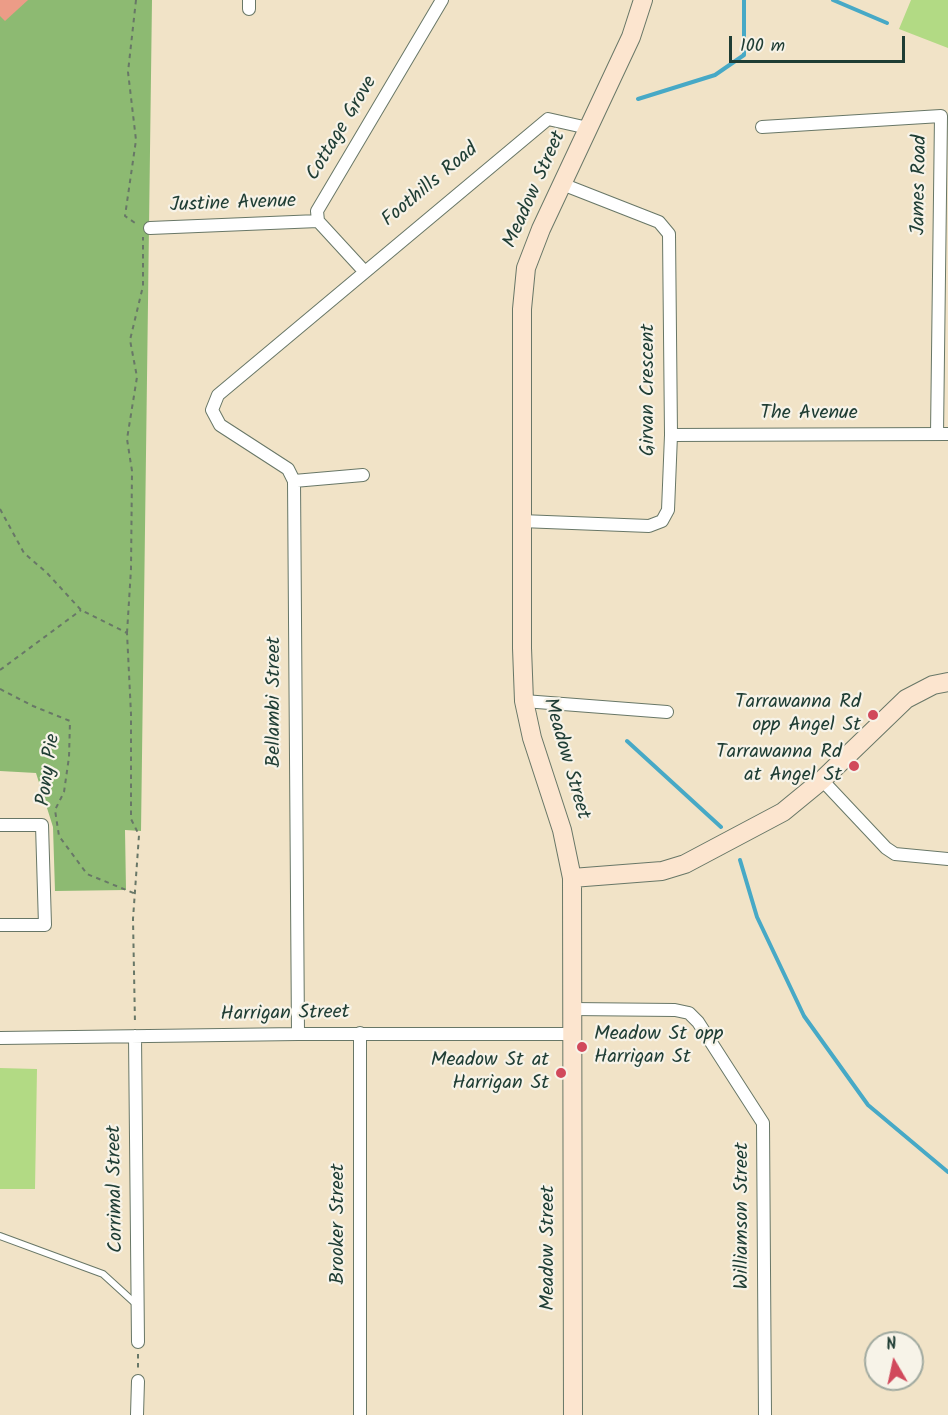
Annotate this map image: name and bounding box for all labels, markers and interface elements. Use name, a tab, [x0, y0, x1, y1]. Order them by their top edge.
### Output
scale bar	[732, 24, 908, 62]
text: 100 m	[740, 32, 785, 61]
street label: Cottage Grove	[302, 72, 384, 186]
street label: Meadow Street	[500, 128, 572, 252]
street label: James Road	[908, 135, 934, 235]
street label: Foothills Road	[378, 139, 484, 233]
street label: Justine Avenue	[169, 191, 297, 219]
street label: Girvan Crescent	[638, 324, 662, 456]
street label: The Avenue	[760, 403, 858, 427]
street label: Bellambi Street	[264, 637, 288, 767]
place label: Tarrawanna Rd opp Angel St	[735, 692, 861, 739]
street label: Meadow Street	[536, 695, 594, 823]
marker: Tarrawanna Rd opp Angel St	[866, 708, 880, 722]
street label: Pony Pie	[33, 732, 67, 808]
place label: Tarrawanna Rd at Angel St	[716, 742, 842, 789]
marker: Tarrawanna Rd at Angel St	[847, 759, 861, 773]
street label: Harrigan Street	[220, 1002, 350, 1028]
place label: Meadow St opp Harrigan St	[594, 1024, 723, 1071]
marker: Meadow St opp Harrigan St	[575, 1040, 589, 1054]
place label: Meadow St at Harrigan St	[431, 1050, 549, 1097]
marker: Meadow St at Harrigan St	[554, 1066, 568, 1080]
street label: Corrimal Street	[104, 1125, 130, 1253]
street label: Williamson Street	[732, 1142, 756, 1290]
street label: Brooker Street	[328, 1163, 352, 1285]
street label: Meadow Street	[538, 1185, 562, 1311]
north arrow	[864, 1331, 924, 1391]
text: N	[884, 1332, 898, 1358]

